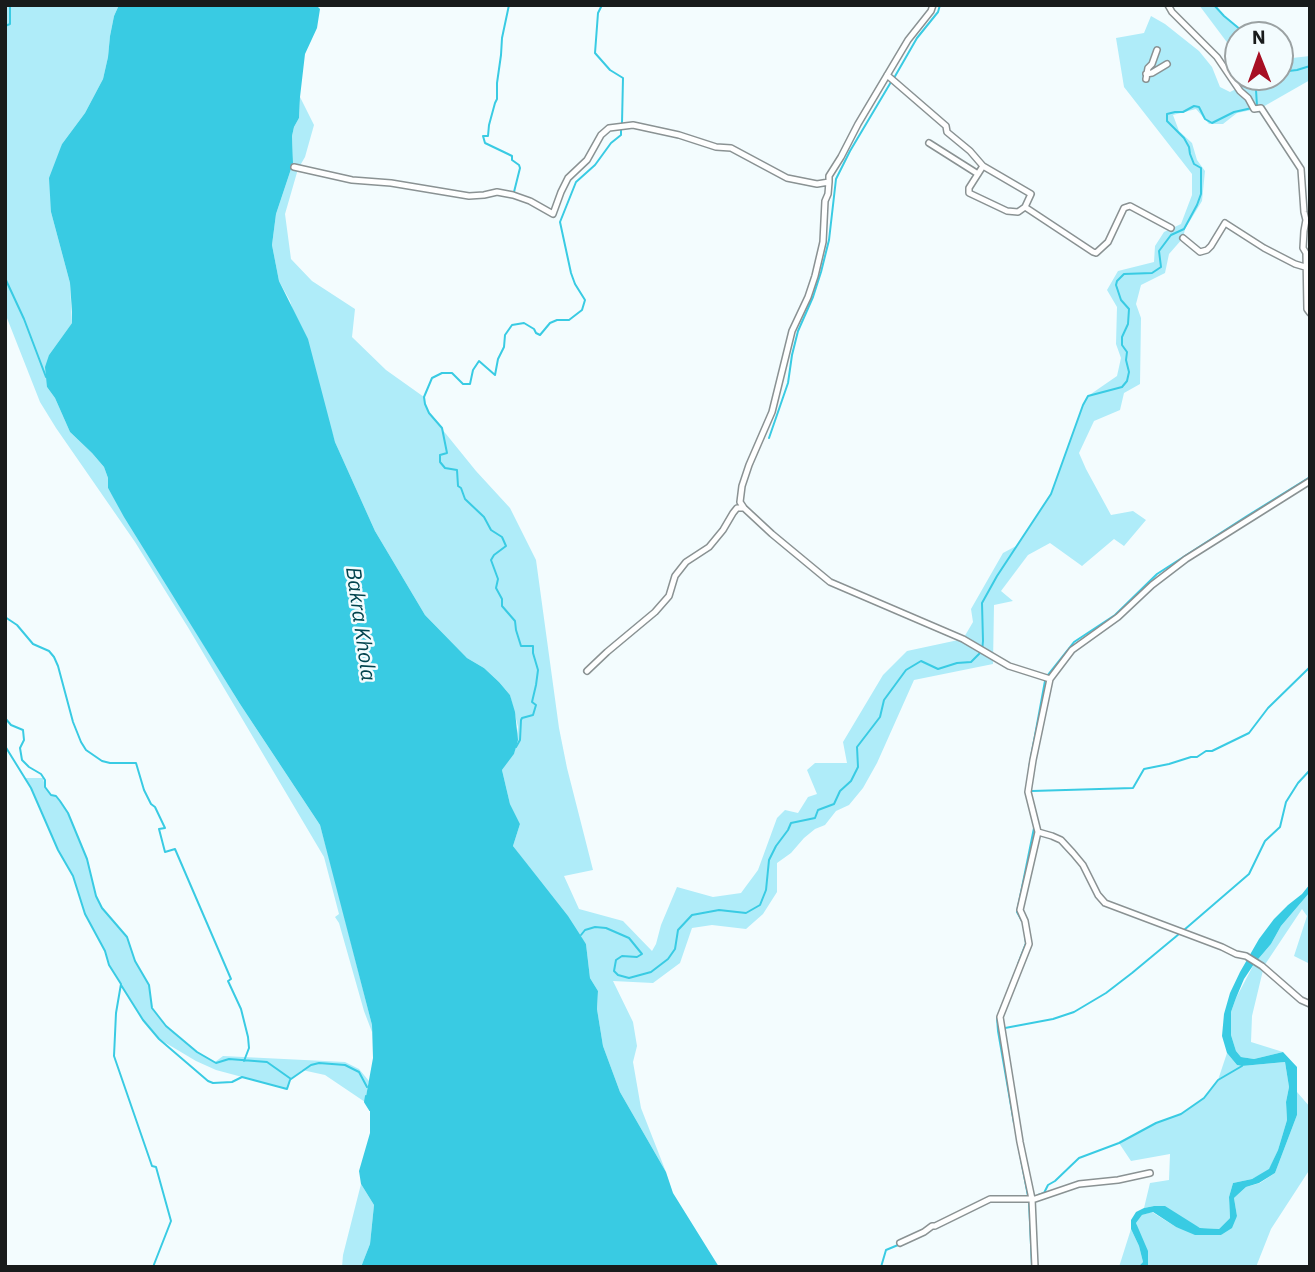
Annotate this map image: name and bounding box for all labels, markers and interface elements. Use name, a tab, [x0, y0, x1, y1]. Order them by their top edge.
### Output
north arrow	[1224, 21, 1294, 91]
text: N	[1252, 25, 1266, 49]
water label: Bakra Khola	[340, 565, 380, 683]

